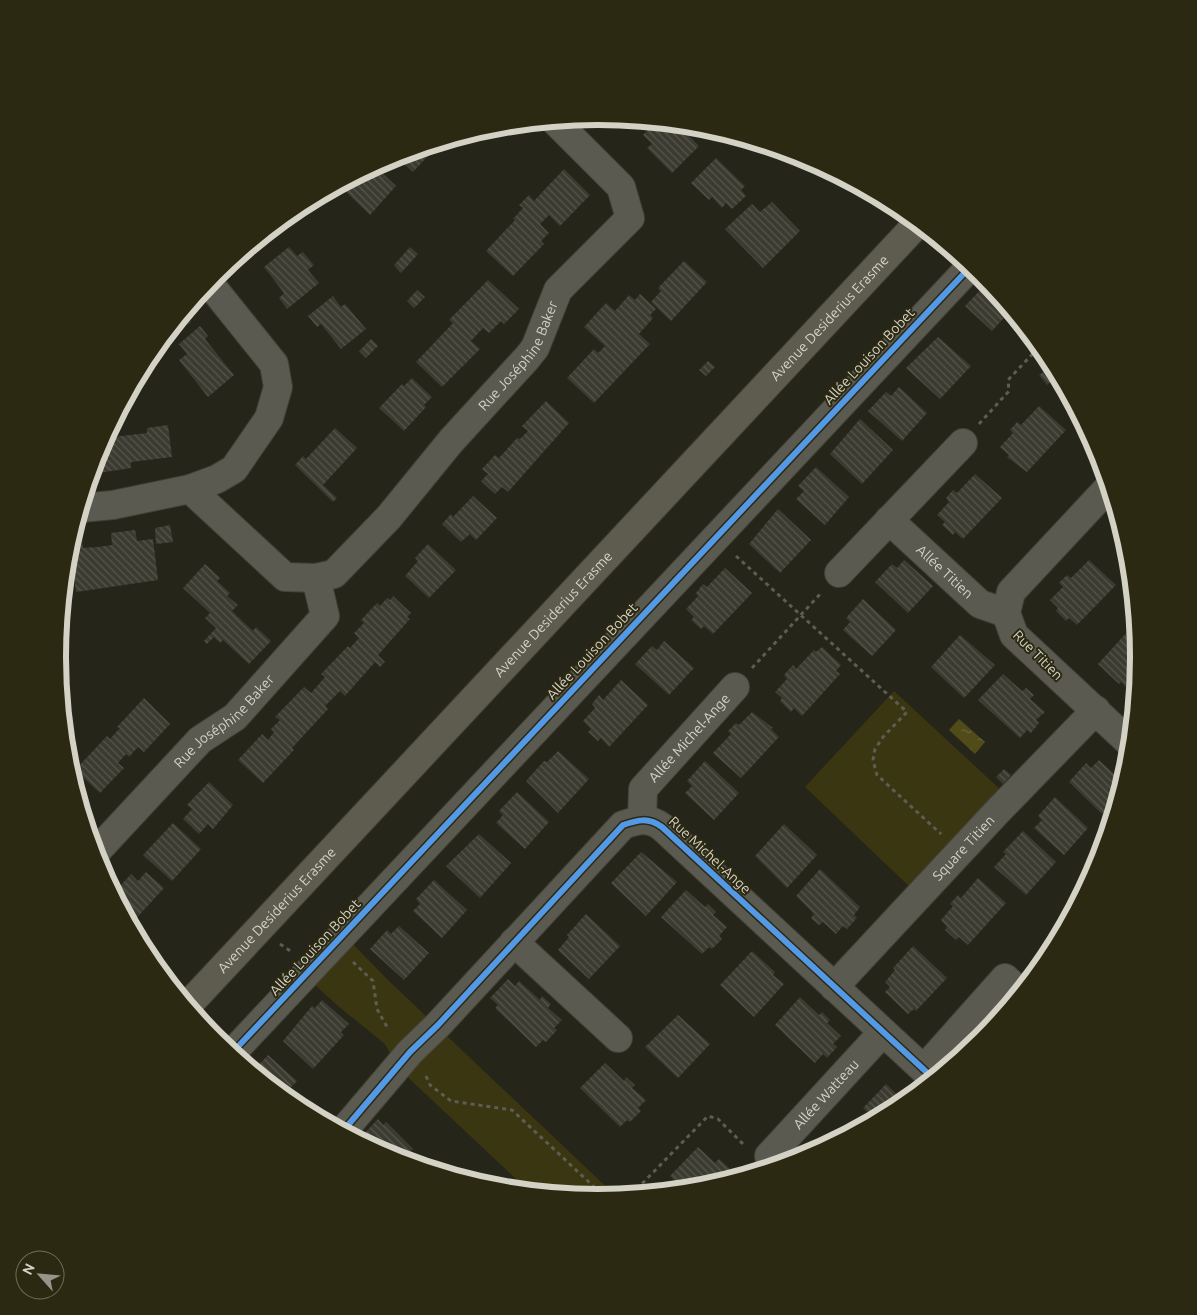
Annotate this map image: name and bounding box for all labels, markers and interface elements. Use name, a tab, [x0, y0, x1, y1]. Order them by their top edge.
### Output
street label: Avenue Desiderius Erasme	[767, 252, 892, 384]
street label: Rue Joséphine Baker	[475, 298, 561, 414]
street label: Allée Louison Bobet	[820, 304, 918, 407]
street label: Allée Titien	[913, 541, 976, 602]
street label: Avenue Desiderius Erasme	[491, 548, 615, 680]
street label: Allée Louison Bobet	[543, 599, 641, 702]
street label: Rue Titien	[1010, 627, 1066, 683]
street label: Rue Joséphine Baker	[170, 671, 278, 771]
street label: Allée Michel-Ange	[645, 690, 733, 785]
street label: Square Titien	[929, 812, 998, 884]
street label: Rue Michel-Ange	[666, 813, 754, 897]
street label: Avenue Desiderius Erasme	[214, 844, 339, 976]
street label: Allée Louison Bobet	[266, 895, 364, 998]
street label: Allée Watteau	[790, 1056, 862, 1132]
north arrow	[15, 1250, 65, 1300]
text: N	[19, 1261, 38, 1277]

